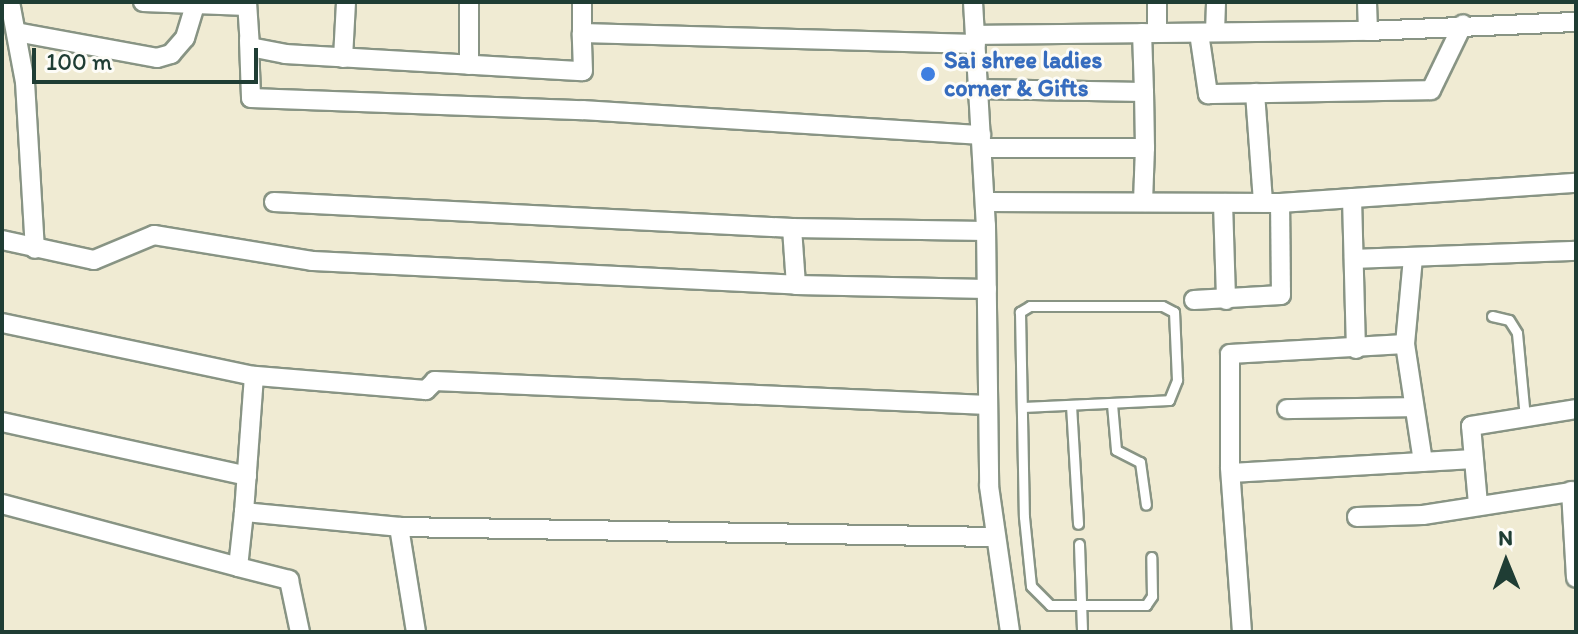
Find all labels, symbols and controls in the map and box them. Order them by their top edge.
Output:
scale bar [36,32,262,82]
place label: Sai shree ladies corner & Gifts [944,46,1103,102]
text: 100 m [46,47,112,76]
marker: Sai shree ladies corner & Gifts [919,65,937,83]
north arrow [1466,522,1546,602]
text: N [1498,524,1513,551]

